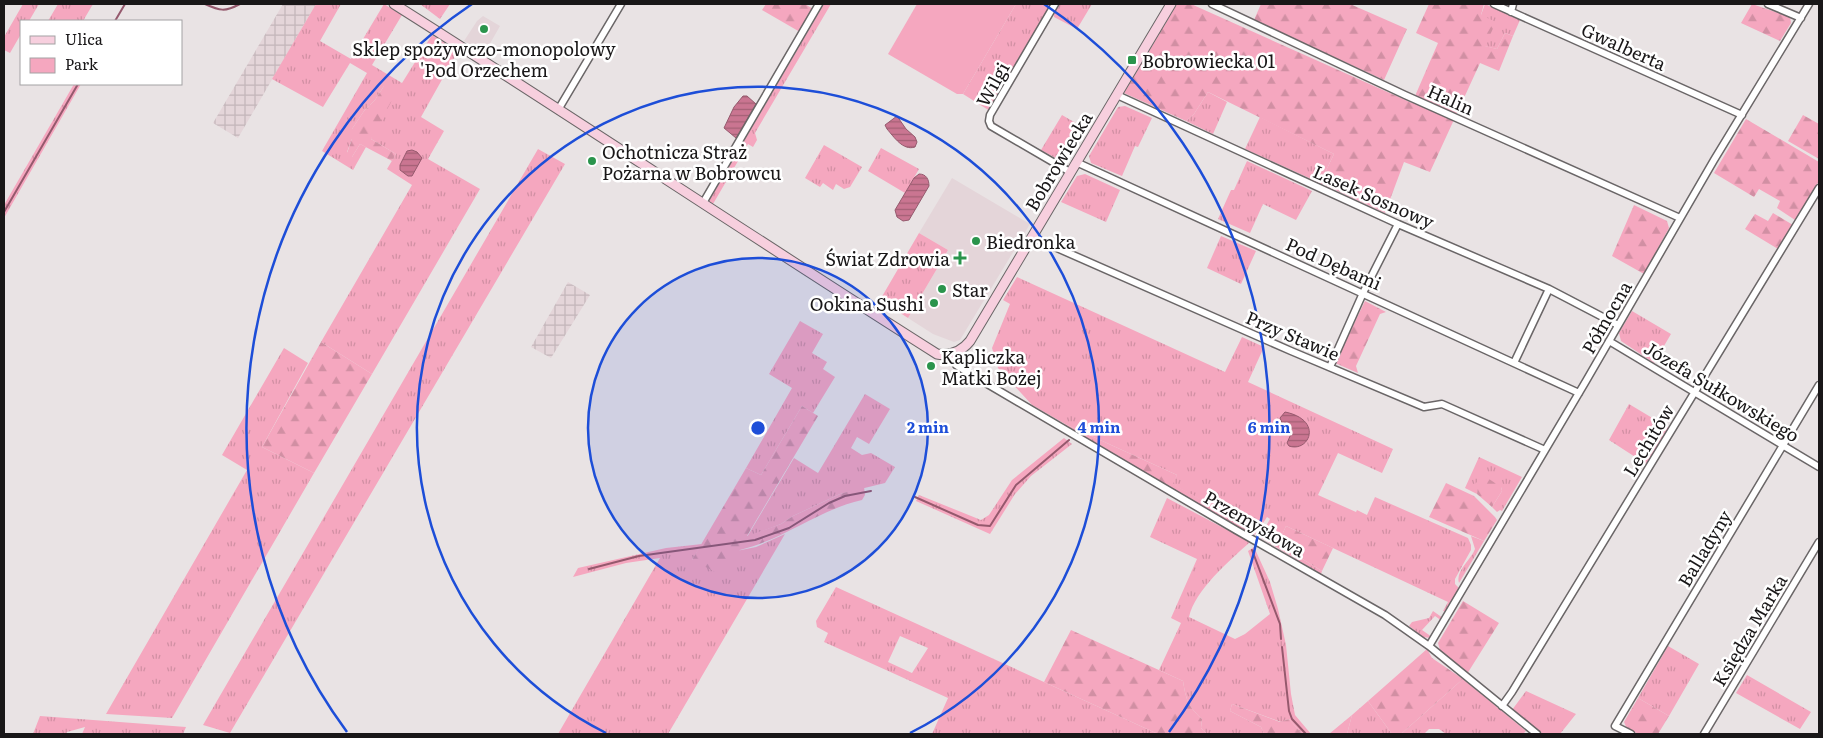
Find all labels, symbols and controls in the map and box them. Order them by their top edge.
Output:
street label: Gwalberta [1577,15,1671,77]
legend [20,20,182,85]
marker: Sklep spożywczo-monopolowy 'Pod Orzechem [478,23,490,35]
text: Ulica [65,27,104,50]
place label: Sklep spożywczo-monopolowy 'Pod Orzechem [352,35,616,83]
place label: Bobrowiecka 01 [1142,47,1275,74]
text: Park [65,52,99,75]
marker: Bobrowiecka 01 [1126,54,1138,66]
street label: Wilgi [969,57,1015,111]
street label: Halin [1423,77,1479,121]
street label: Bobrowiecka [1018,106,1098,216]
place label: Ochotnicza Straż Pożarna w Bobrowcu [602,138,781,186]
marker: Ochotnicza Straż Pożarna w Bobrowcu [586,155,598,167]
street label: Lasek Sosnowy [1309,157,1439,235]
place label: Biedronka [986,228,1076,255]
street label: Pod Dębami [1282,230,1386,296]
marker: Biedronka [970,235,982,247]
place label: Świat Zdrowia [825,245,950,272]
marker: Świat Zdrowia [954,252,966,264]
street label: Północna [1574,275,1638,358]
place label: Star [952,276,988,303]
marker: Star [936,283,948,295]
place label: Ookina Sushi [810,290,924,317]
marker: Ookina Sushi [928,297,940,309]
street label: Przy Stawie [1242,303,1344,367]
street label: Józefa Sułkowskiego [1639,334,1805,448]
place label: Kapliczka Matki Bożej [941,343,1042,391]
marker: Kapliczka Matki Bożej [925,360,937,372]
street label: Lechitów [1616,398,1680,481]
text: 2 min [907,415,950,438]
text: 4 min [1078,415,1121,438]
text: 6 min [1248,415,1291,438]
centre of rings [749,419,767,437]
street label: Przemysłowa [1199,483,1311,563]
street label: Balladyny [1670,504,1738,592]
street label: Księdza Marka [1705,569,1793,691]

